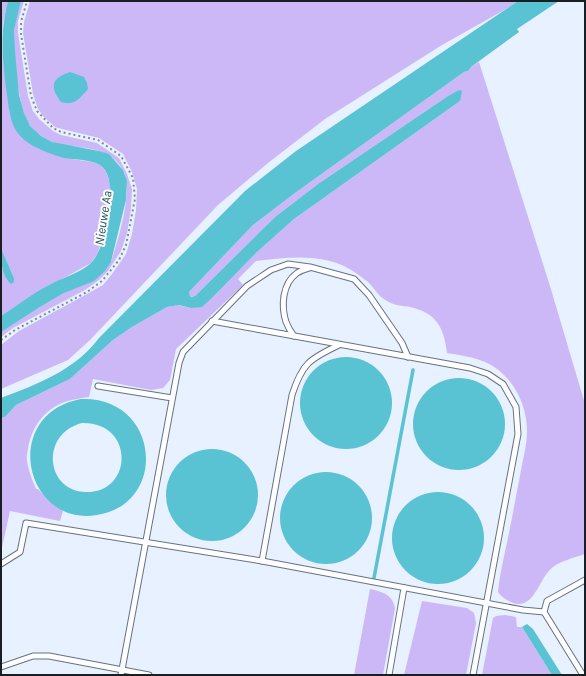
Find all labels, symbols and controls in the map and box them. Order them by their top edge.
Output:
water label: Nieuwe Aa [91,189,115,246]

